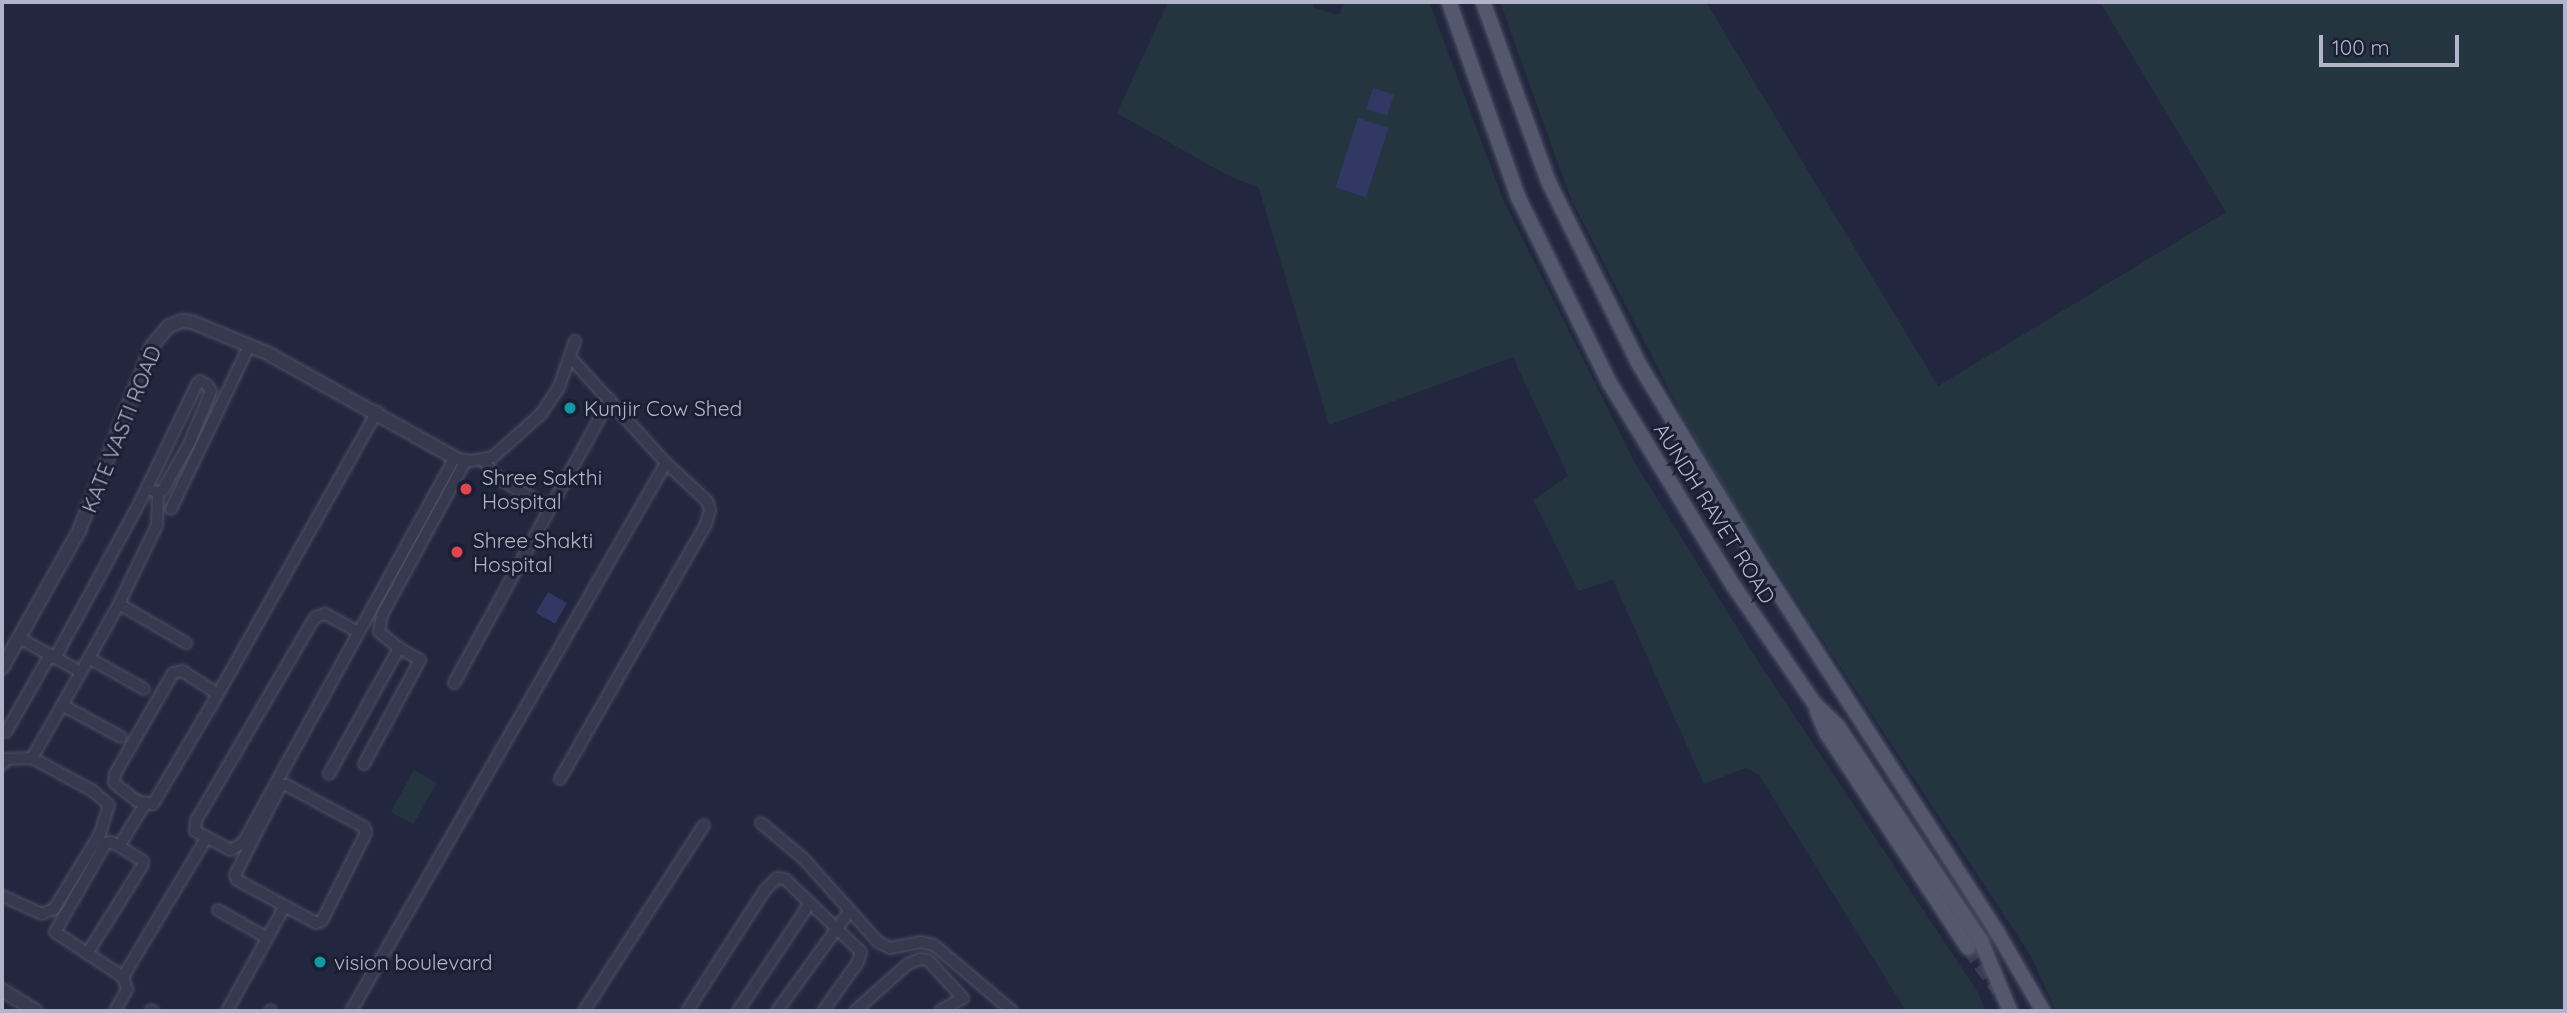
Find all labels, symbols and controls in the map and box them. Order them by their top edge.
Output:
scale bar [2322,21,2462,65]
text: 100 m [2332,34,2390,60]
street label: KATE VASTI ROAD [76,342,166,516]
place label: Kunjir Cow Shed [584,395,742,421]
marker: Kunjir Cow Shed [562,400,578,416]
street label: AUNDH RAVET ROAD [1649,418,1781,608]
place label: Shree Sakthi Hospital [482,464,602,514]
marker: Shree Sakthi Hospital [456,479,476,499]
place label: Shree Shakti Hospital [473,527,593,577]
marker: Shree Shakti Hospital [447,542,467,562]
place label: vision boulevard [334,949,492,975]
marker: vision boulevard [312,954,328,970]

